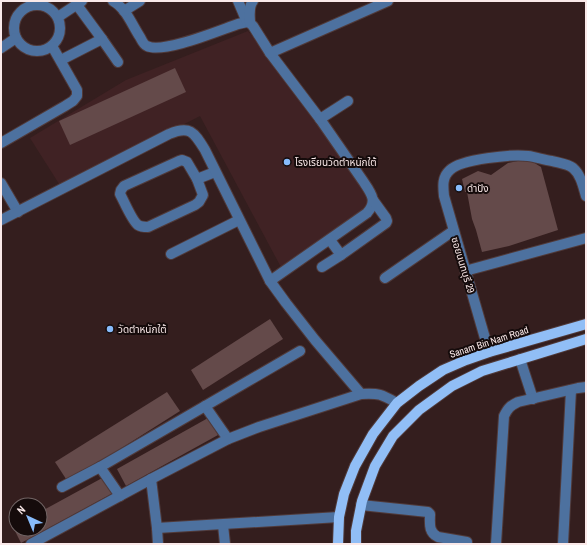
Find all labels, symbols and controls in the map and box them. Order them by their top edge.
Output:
place label: โรงเรียนวัดตำหนักใต้ [295,156,377,169]
marker: โรงเรียนวัดตำหนักใต้ [282,157,292,167]
place label: ดำปัง [467,182,489,195]
marker: ดำปัง [454,183,464,193]
street label: ซอยนนทบุรี 29 [448,235,478,295]
place label: วัดตำหนักใต้ [118,323,167,336]
street label: Sanam Bin Nam Road [448,323,530,361]
marker: วัดตำหนักใต้ [105,324,115,334]
north arrow [8,497,48,537]
text: N [14,503,28,517]

